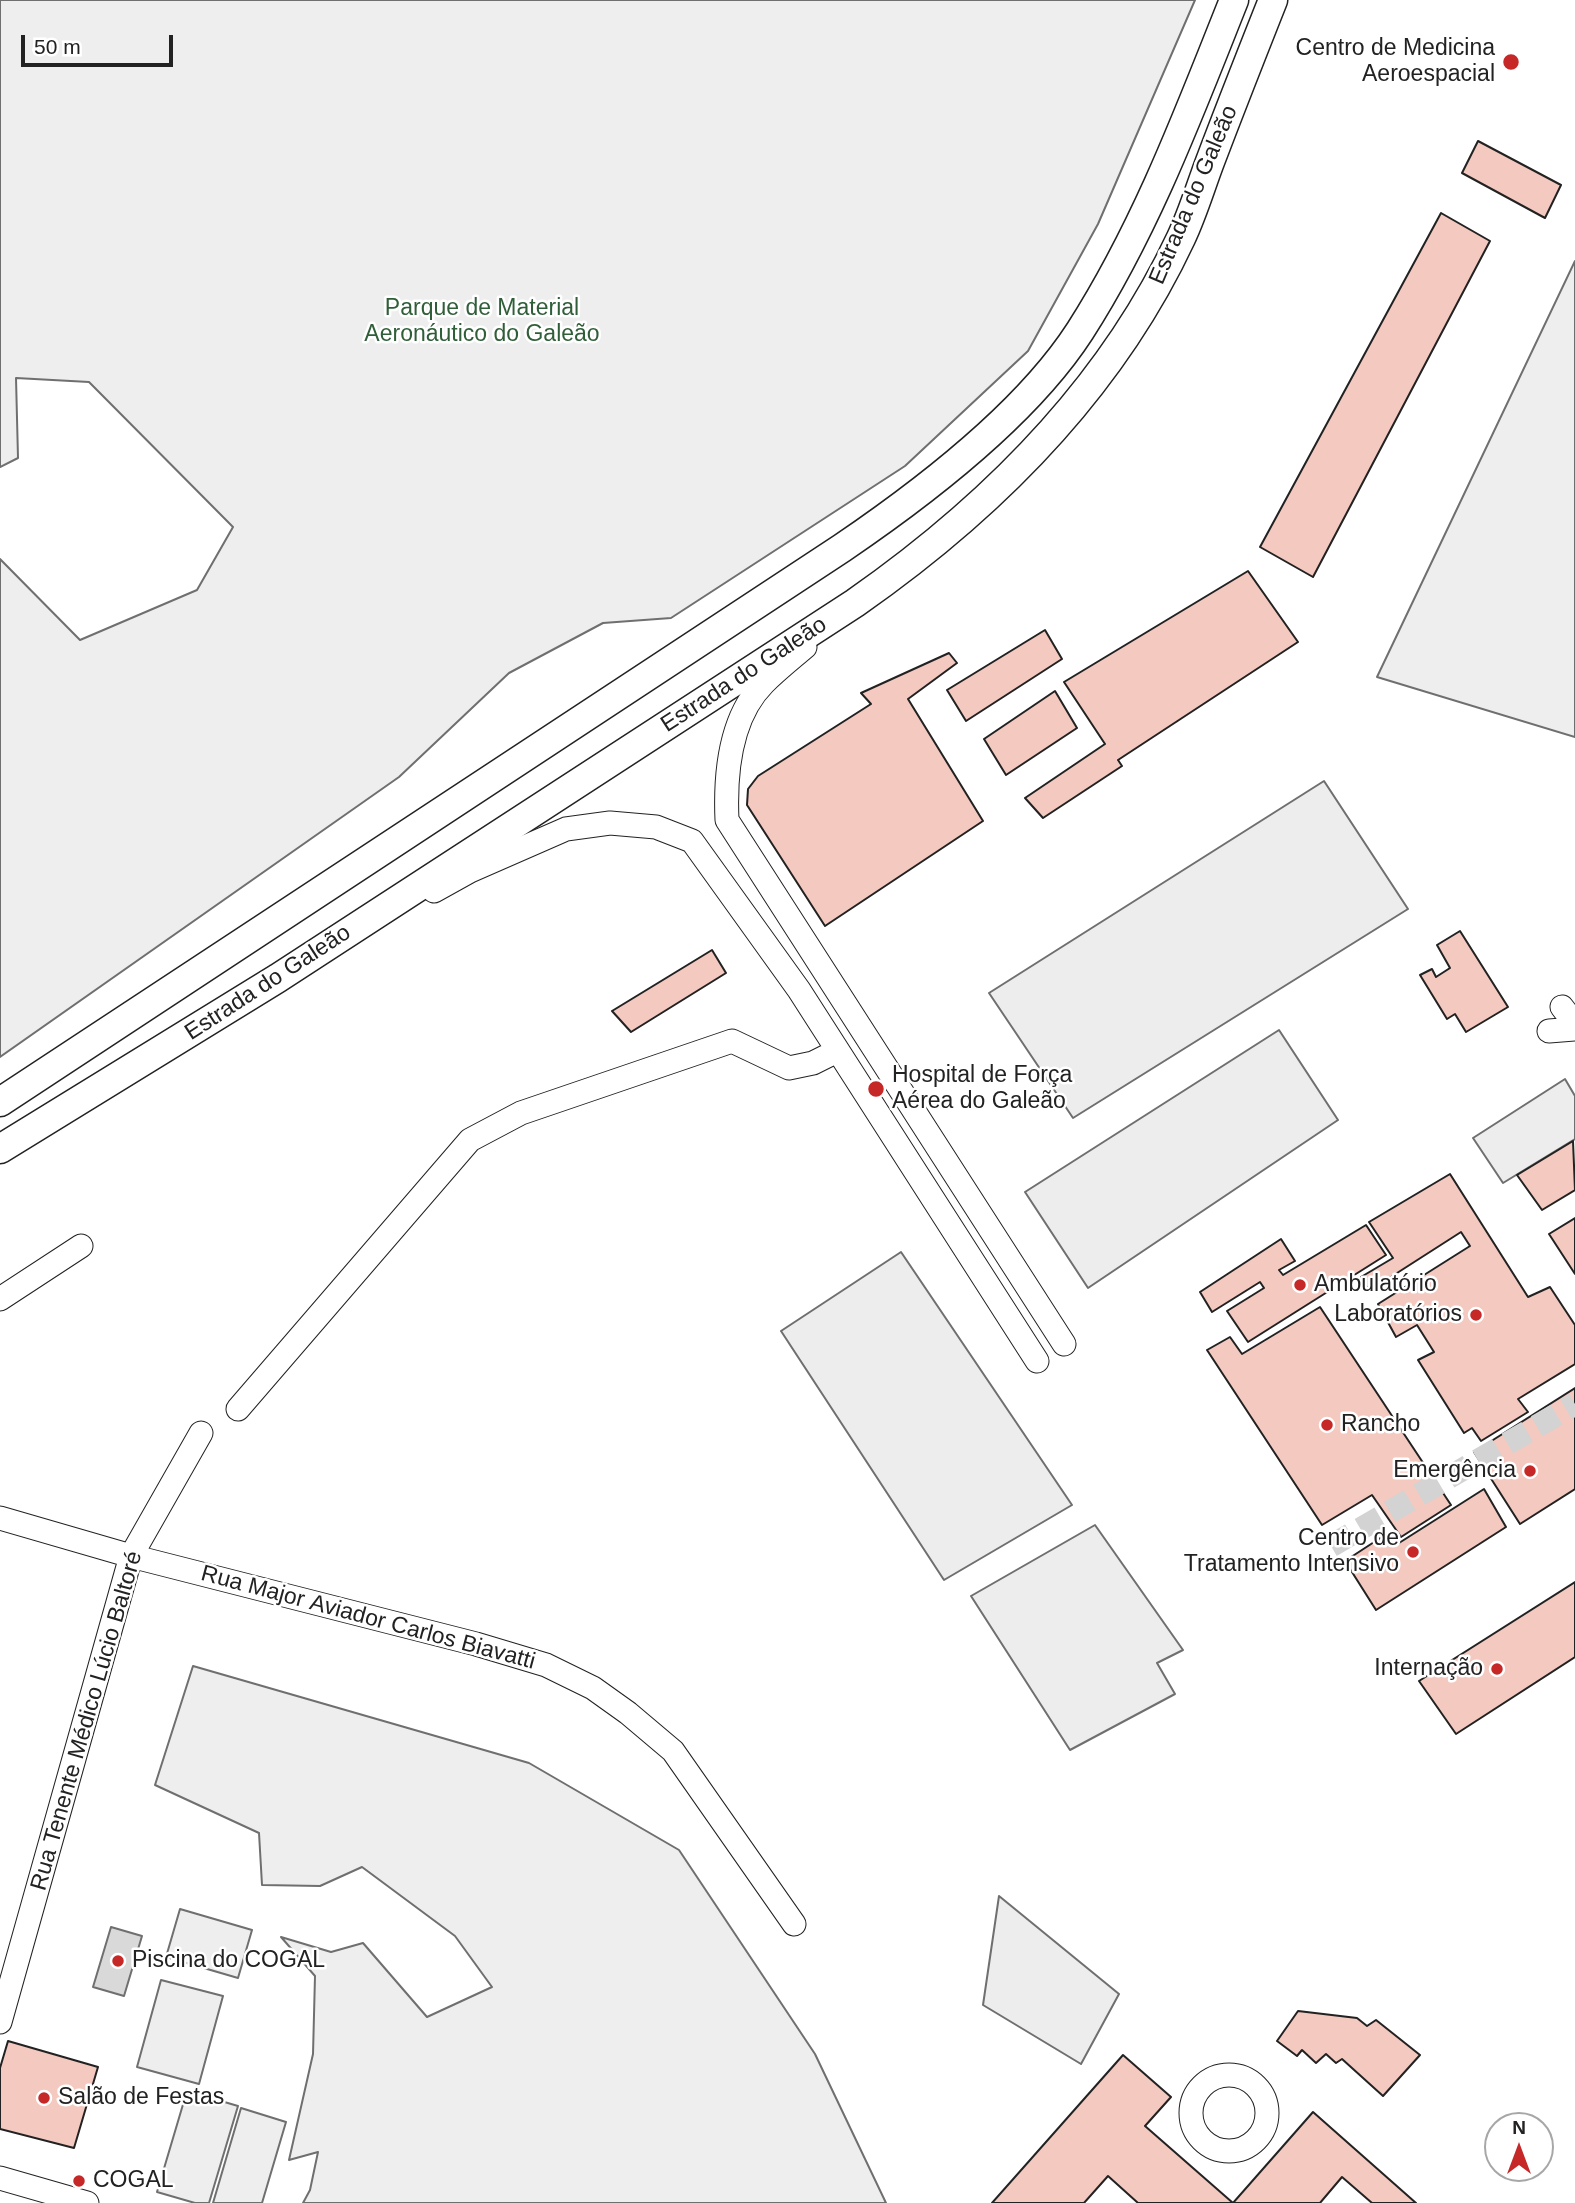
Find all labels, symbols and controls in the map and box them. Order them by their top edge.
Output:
scale bar [24,21,177,65]
text: 50 m [34,35,81,58]
place label: Centro de Medicina Aeroespacial [1296,35,1495,89]
marker: Centro de Medicina Aeroespacial [1501,52,1521,72]
street label: Estrada do Galeão [1144,101,1244,289]
park label: Parque de Material Aeronáutico do Galeão [364,295,600,349]
street label: Estrada do Galeão [656,611,832,739]
street label: Estrada do Galeão [180,919,356,1047]
place label: Hospital de Força Aérea do Galeão [892,1062,1072,1116]
marker: Hospital de Força Aérea do Galeão [866,1079,886,1099]
place label: Ambulatório [1314,1271,1437,1299]
marker: Ambulatório [1292,1277,1308,1293]
place label: Laboratórios [1334,1301,1462,1329]
marker: Laboratórios [1468,1307,1484,1323]
place label: Rancho [1341,1411,1420,1439]
marker: Rancho [1319,1417,1335,1433]
place label: Emergência [1393,1457,1516,1485]
marker: Emergência [1522,1463,1538,1479]
place label: Centro de Tratamento Intensivo [1184,1525,1399,1579]
marker: Centro de Tratamento Intensivo [1405,1544,1421,1560]
street label: Rua Tenente Médico Lúcio Baltoré [25,1548,149,1894]
street label: Rua Major Aviador Carlos Biavatti [198,1560,538,1676]
place label: Internação [1374,1655,1483,1683]
marker: Internação [1489,1661,1505,1677]
place label: Piscina do COGAL [132,1947,325,1975]
marker: Piscina do COGAL [110,1953,126,1969]
place label: Salão de Festas [58,2084,224,2112]
marker: Salão de Festas [36,2090,52,2106]
north arrow [1484,2112,1554,2182]
text: N [1512,2117,1526,2138]
place label: COGAL [93,2167,174,2195]
marker: COGAL [71,2173,87,2189]

